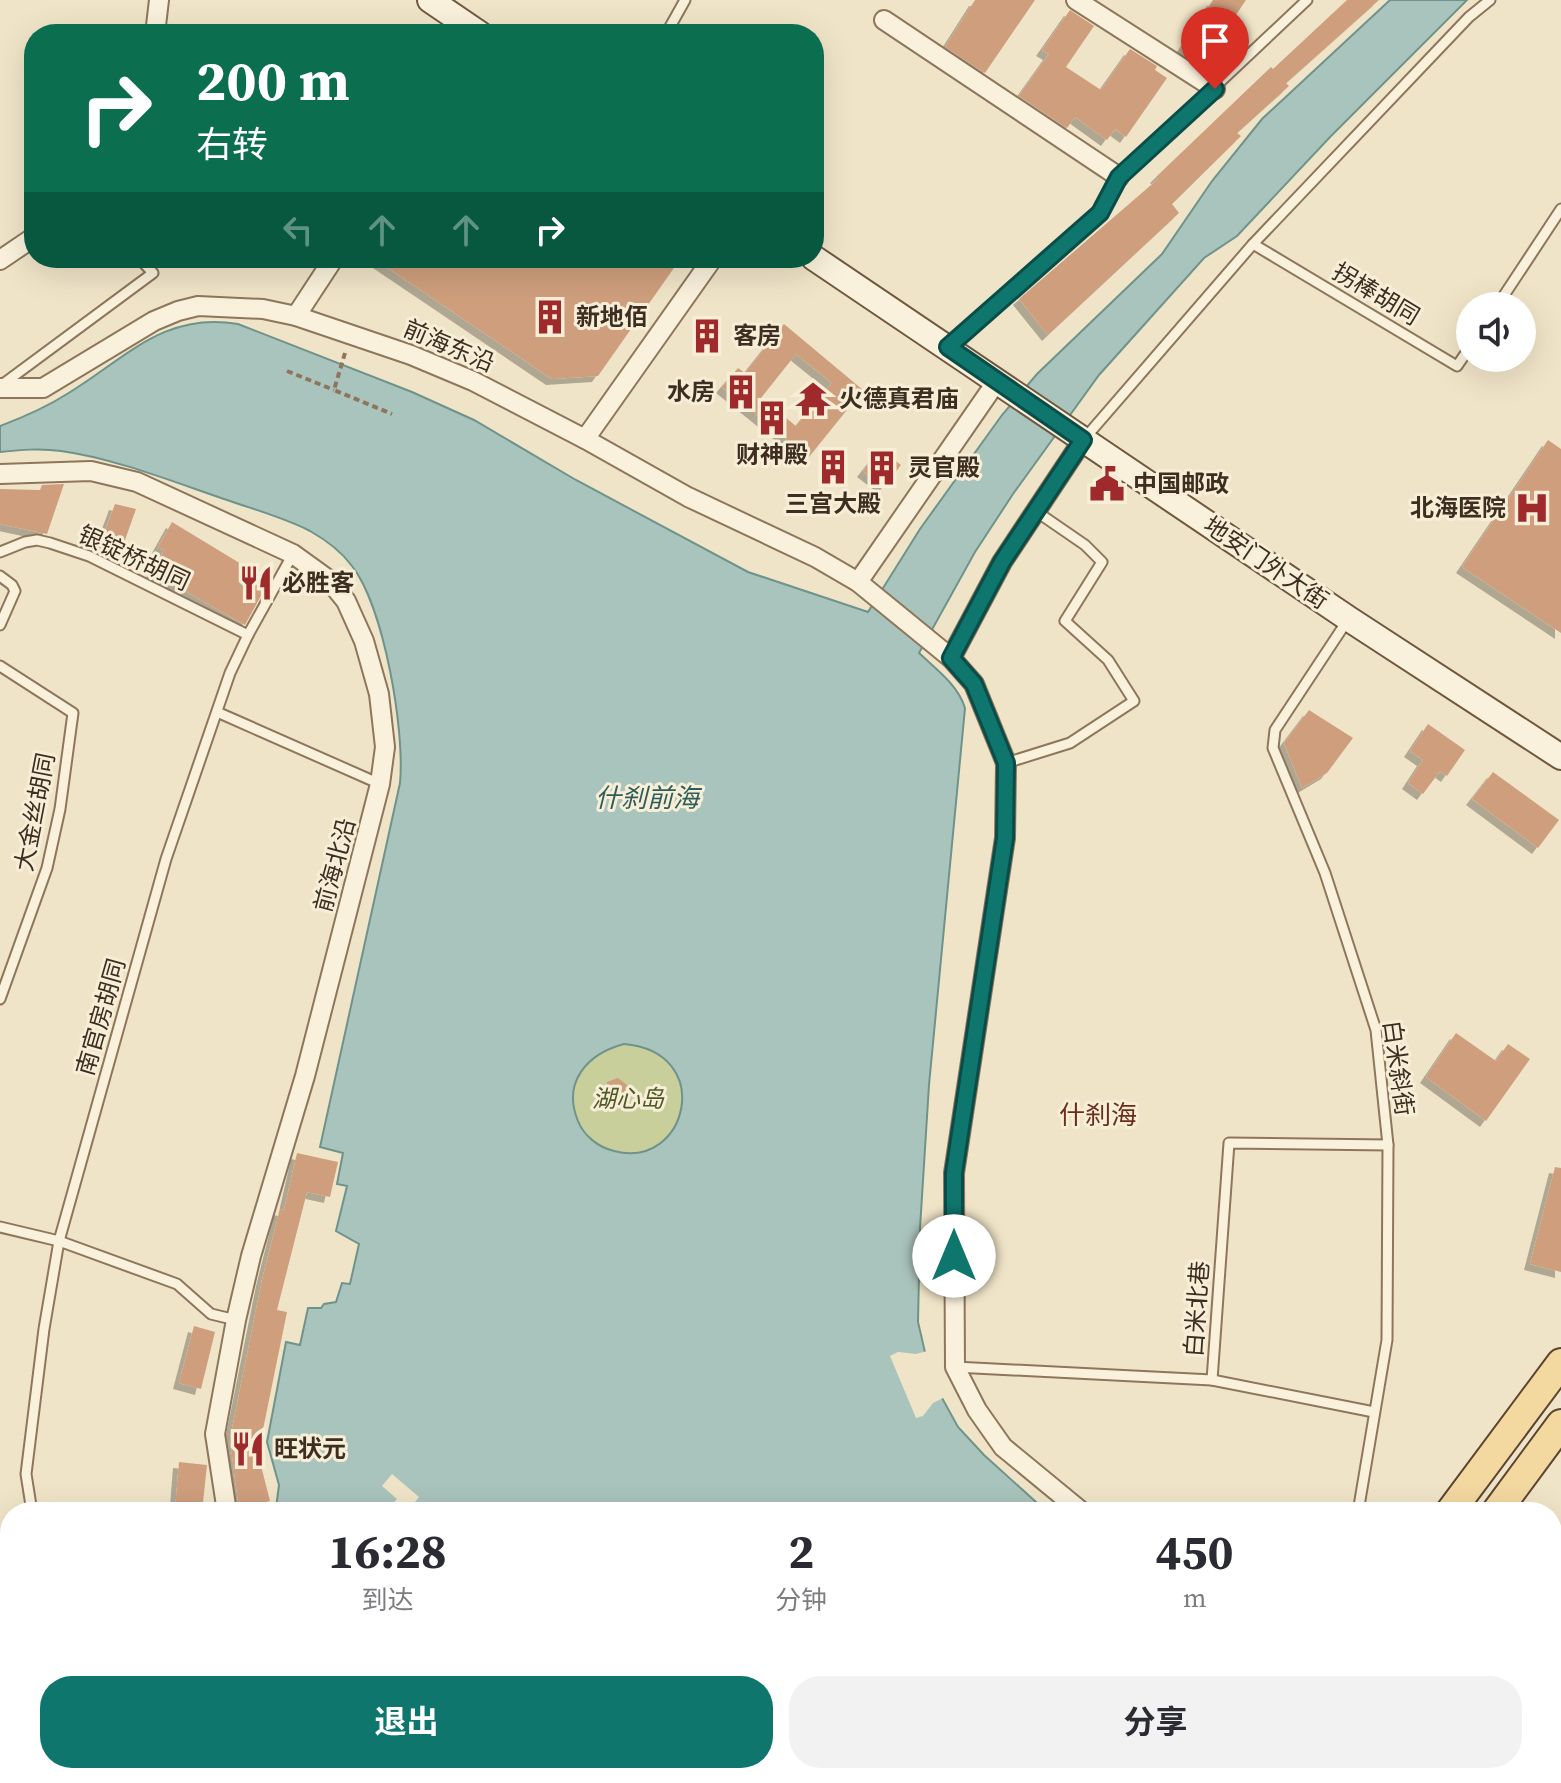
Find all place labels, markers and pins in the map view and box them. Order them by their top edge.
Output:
pin [1181,7,1249,89]
building icon: 新地佰 [531,298,569,336]
place label: 新地佰 [576,300,648,333]
building icon: 客房 [688,317,726,355]
place label: 客房 [733,319,781,352]
building icon: 水房 [722,373,760,411]
place label: 水房 [667,375,715,408]
temple icon: 火德真君庙 [794,380,832,418]
place label: 火德真君庙 [839,382,959,415]
building icon: 财神殿 [753,399,791,437]
place label: 财神殿 [736,438,808,471]
building icon: 三宫大殿 [814,448,852,486]
building icon: 灵官殿 [863,449,901,487]
place label: 灵官殿 [908,451,980,484]
public building icon: 中国邮政 [1088,465,1126,503]
place label: 中国邮政 [1133,467,1229,500]
place label: 三宫大殿 [785,487,881,520]
hospital icon: 北海医院 [1513,489,1551,527]
place label: 北海医院 [1410,491,1506,524]
restaurant icon: 必胜客 [237,564,275,602]
place label: 必胜客 [282,566,354,599]
restaurant icon: 旺状元 [229,1430,267,1468]
place label: 旺状元 [274,1432,346,1465]

